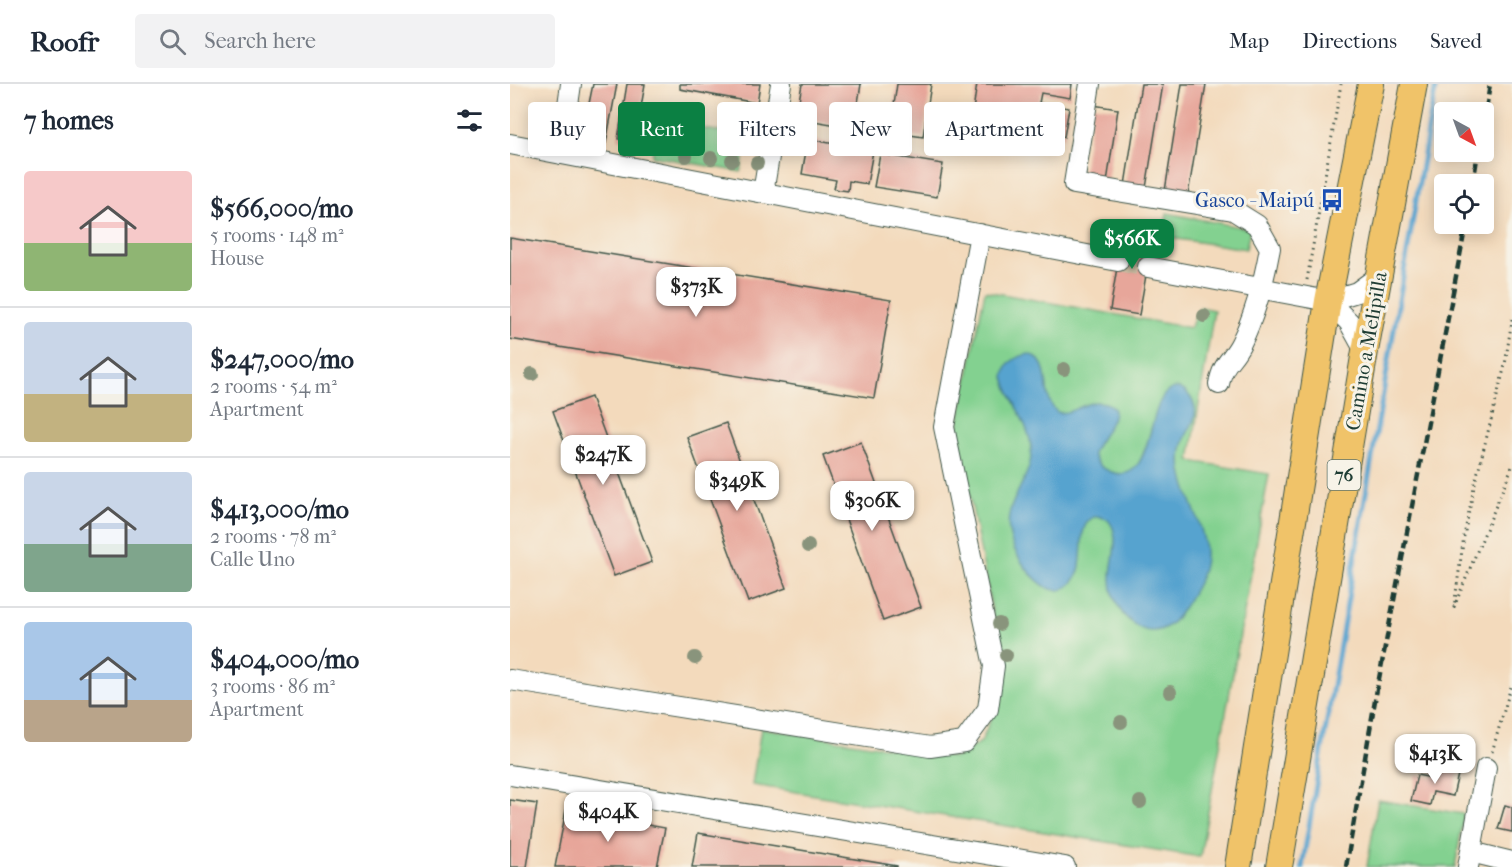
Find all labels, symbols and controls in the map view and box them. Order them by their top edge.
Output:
search box [135,14,555,68]
text: Roofr [30,25,99,58]
icon: search [156,25,189,58]
text: Search here [204,28,316,54]
text: Map [1229,29,1269,53]
text: Directions [1302,29,1397,53]
text: Saved [1430,29,1482,53]
chip: Buy [528,102,606,156]
chip: Rent [618,102,705,156]
chip: Filters [717,102,817,156]
chip: New [829,102,912,156]
chip: Apartment [924,102,1065,156]
north arrow [1434,102,1494,162]
map controls [1434,102,1494,234]
icon: filters [453,104,486,137]
text: 7 homes [24,105,114,136]
button: locate [1434,174,1494,234]
bus stop icon: Gasco - Maipú [1319,187,1345,213]
place label: Gasco - Maipú [1195,189,1315,212]
text: $566,000/mo [210,193,353,224]
icon: home [72,195,144,267]
pin: $566K [1090,219,1174,270]
text: 5 rooms · 148 m² [210,224,344,247]
text: $566K [1104,227,1160,250]
text: House [210,247,264,270]
pin: $373K [654,267,738,318]
street label: Camino a Melipilla [1341,269,1392,432]
text: $373K [670,275,722,298]
text: $247,000/mo [210,344,354,375]
icon: home [72,346,144,418]
text: 2 rooms · 54 m² [210,375,337,398]
text: Apartment [210,398,304,421]
pin: $247K [561,435,645,486]
text: $247K [575,443,631,466]
road number: 76 [1328,460,1360,490]
pin: $349K [695,461,779,512]
text: $349K [709,469,765,492]
pin: $306K [830,481,914,532]
text: $306K [844,489,900,512]
text: $413,000/mo [210,494,349,525]
icon: home [72,496,144,568]
text: 2 rooms · 78 m² [210,525,336,548]
text: Calle Uno [210,548,295,571]
text: $404,000/mo [210,644,359,675]
icon: home [72,646,144,718]
text: 3 rooms · 86 m² [210,675,335,698]
text: Apartment [210,698,304,721]
pin: $413K [1393,734,1477,785]
text: $413K [1409,742,1461,765]
pin: $404K [566,792,650,843]
text: $404K [578,800,638,823]

